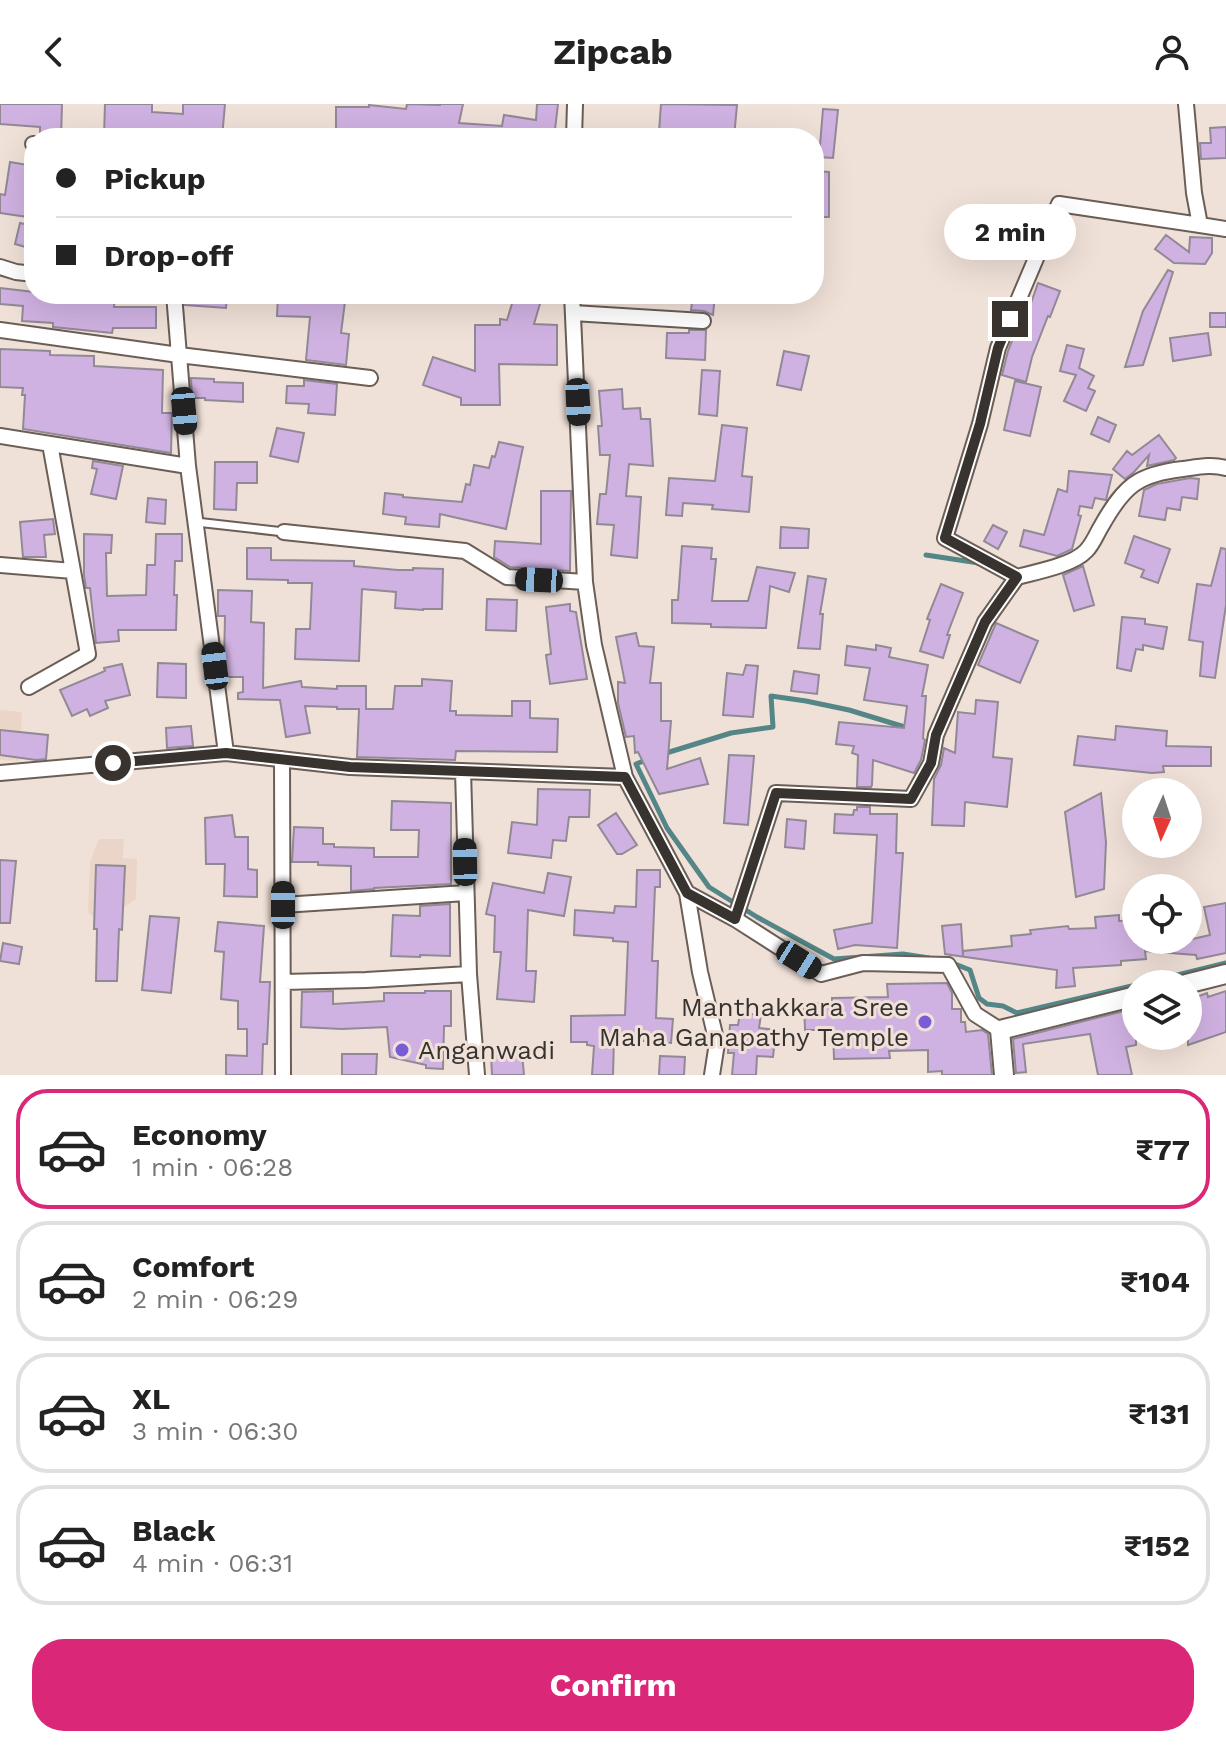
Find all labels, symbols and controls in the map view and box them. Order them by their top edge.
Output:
icon: back [32,30,76,74]
icon: person [1150,30,1194,74]
text: Zipcab [553,31,673,73]
text: Pickup [104,161,206,196]
callout: 2 min [944,203,1076,259]
text: 2 min [974,217,1046,247]
text: Drop-off [104,238,233,273]
route end [992,301,1028,337]
car [565,377,591,427]
car [170,386,198,436]
car [514,567,564,593]
car [200,641,230,691]
route start [95,745,131,781]
north arrow [1122,778,1202,858]
map controls [1122,778,1202,1050]
car [453,838,477,886]
button: locate [1122,874,1202,954]
car [271,881,295,929]
car [772,937,826,983]
button: layers [1122,970,1202,1050]
place label: Manthakkara Sree Maha Ganapathy Temple [599,992,909,1052]
marker: Manthakkara Sree Maha Ganapathy Temple [916,1013,934,1031]
place label: Anganwadi [418,1035,555,1065]
marker: Anganwadi [393,1041,411,1059]
icon: car [36,1113,108,1185]
text: Economy [132,1117,267,1152]
text: ₹77 [1135,1132,1190,1167]
text: 1 min · 06:28 [132,1152,293,1182]
icon: car [36,1245,108,1317]
text: Comfort [132,1249,254,1284]
text: ₹104 [1120,1264,1190,1299]
text: 2 min · 06:29 [132,1284,298,1314]
icon: car [36,1377,108,1449]
text: XL [132,1381,170,1416]
text: ₹131 [1128,1396,1190,1431]
text: 3 min · 06:30 [132,1416,298,1446]
icon: car [36,1509,108,1581]
text: Black [132,1513,216,1548]
text: ₹152 [1124,1528,1190,1563]
text: 4 min · 06:31 [132,1548,293,1578]
button: Confirm [32,1639,1194,1731]

